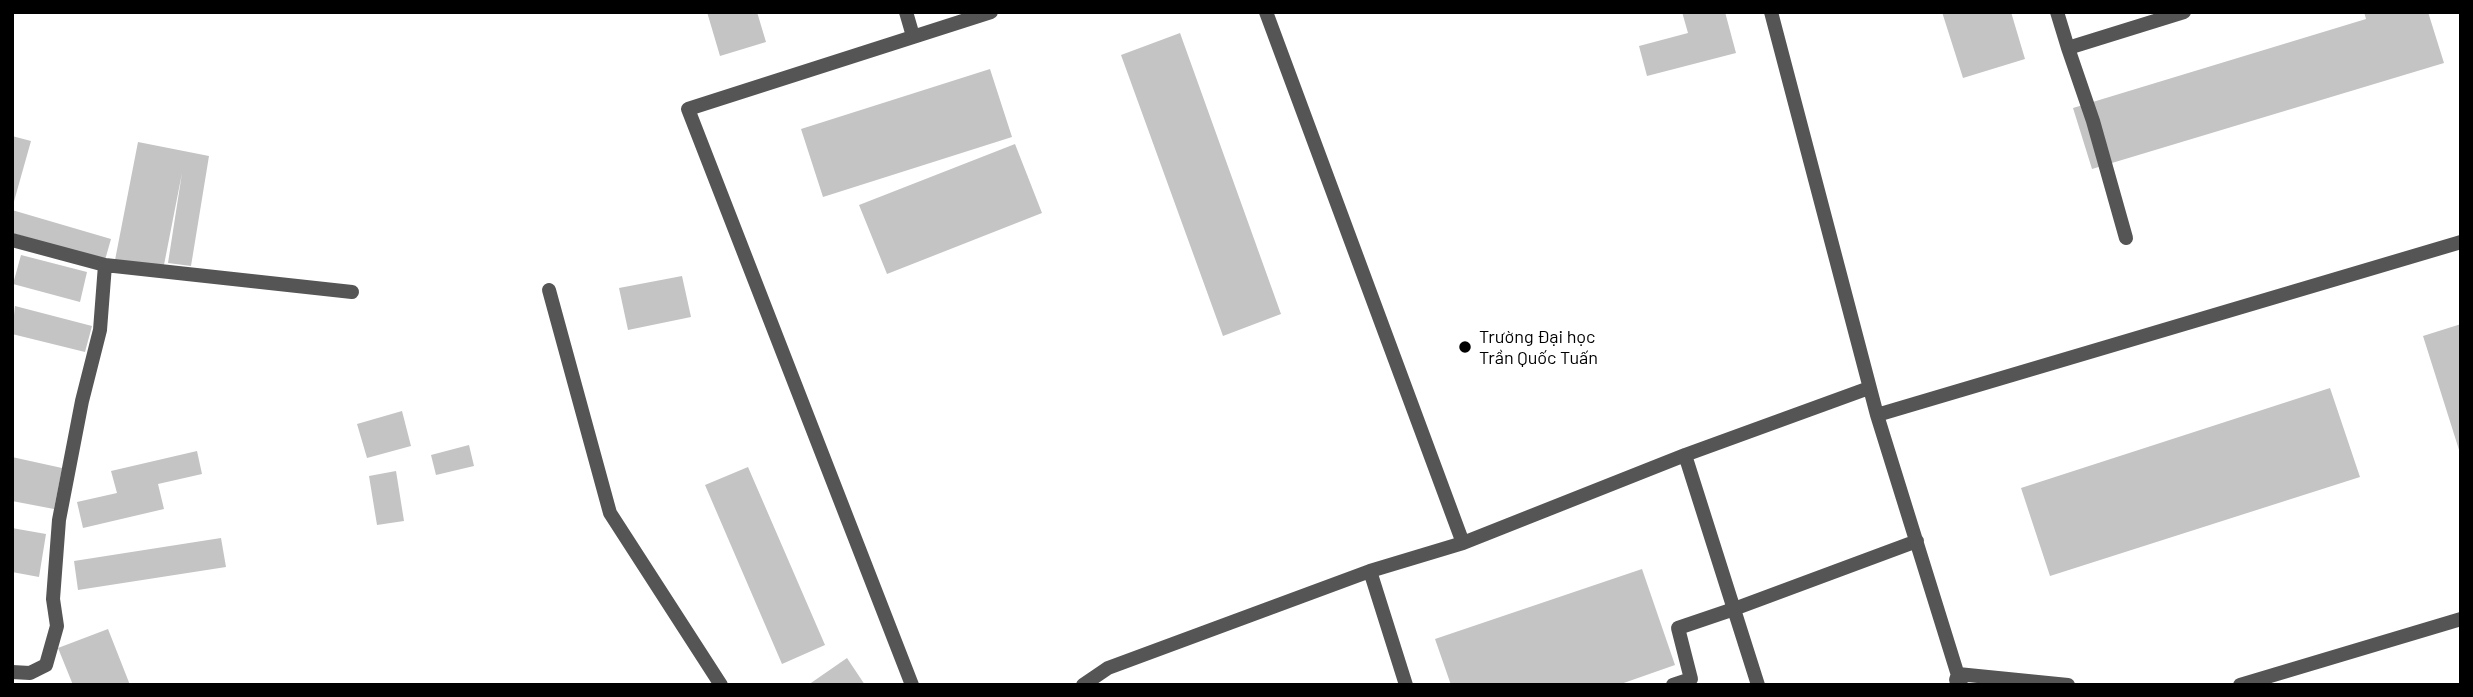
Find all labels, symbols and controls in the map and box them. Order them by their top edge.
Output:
place label: Trường Đại học Trần Quốc Tuấn [1479,326,1598,368]
marker: Trường Đại học Trần Quốc Tuấn [1457,339,1473,355]

